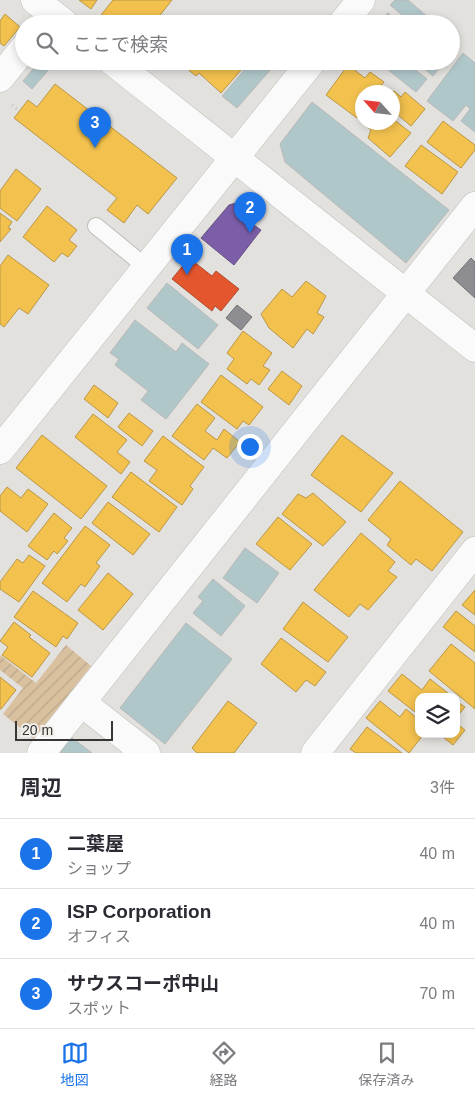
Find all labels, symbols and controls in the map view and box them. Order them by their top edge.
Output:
search box [15,15,460,70]
icon: search [33,29,61,57]
text: ここで検索 [73,34,168,55]
north arrow [355,85,400,130]
pin: 3 [79,107,111,148]
pin: 2 [234,192,266,233]
pin: 1 [171,234,203,275]
your location [237,434,263,460]
map controls [415,693,460,738]
button: layers [415,693,460,738]
scale bar [15,718,112,741]
text: 20 m [22,722,53,738]
text: 周辺 [20,776,62,799]
text: 3件 [430,779,455,796]
text: 二葉屋 [67,833,124,854]
text: 1 [32,845,40,862]
text: 40 m [419,845,455,862]
text: ショップ [67,860,131,877]
text: ISP Corporation [67,901,211,922]
text: 2 [32,915,40,932]
text: 40 m [419,915,455,932]
text: オフィス [67,928,131,945]
text: サウスコーポ中山 [67,973,219,994]
text: 3 [32,985,40,1002]
text: 70 m [419,985,455,1002]
text: スポット [67,1000,131,1017]
tab: 地図 [61,1039,89,1089]
tab: 経路 [210,1039,238,1089]
tab: 保存済み [359,1039,415,1089]

